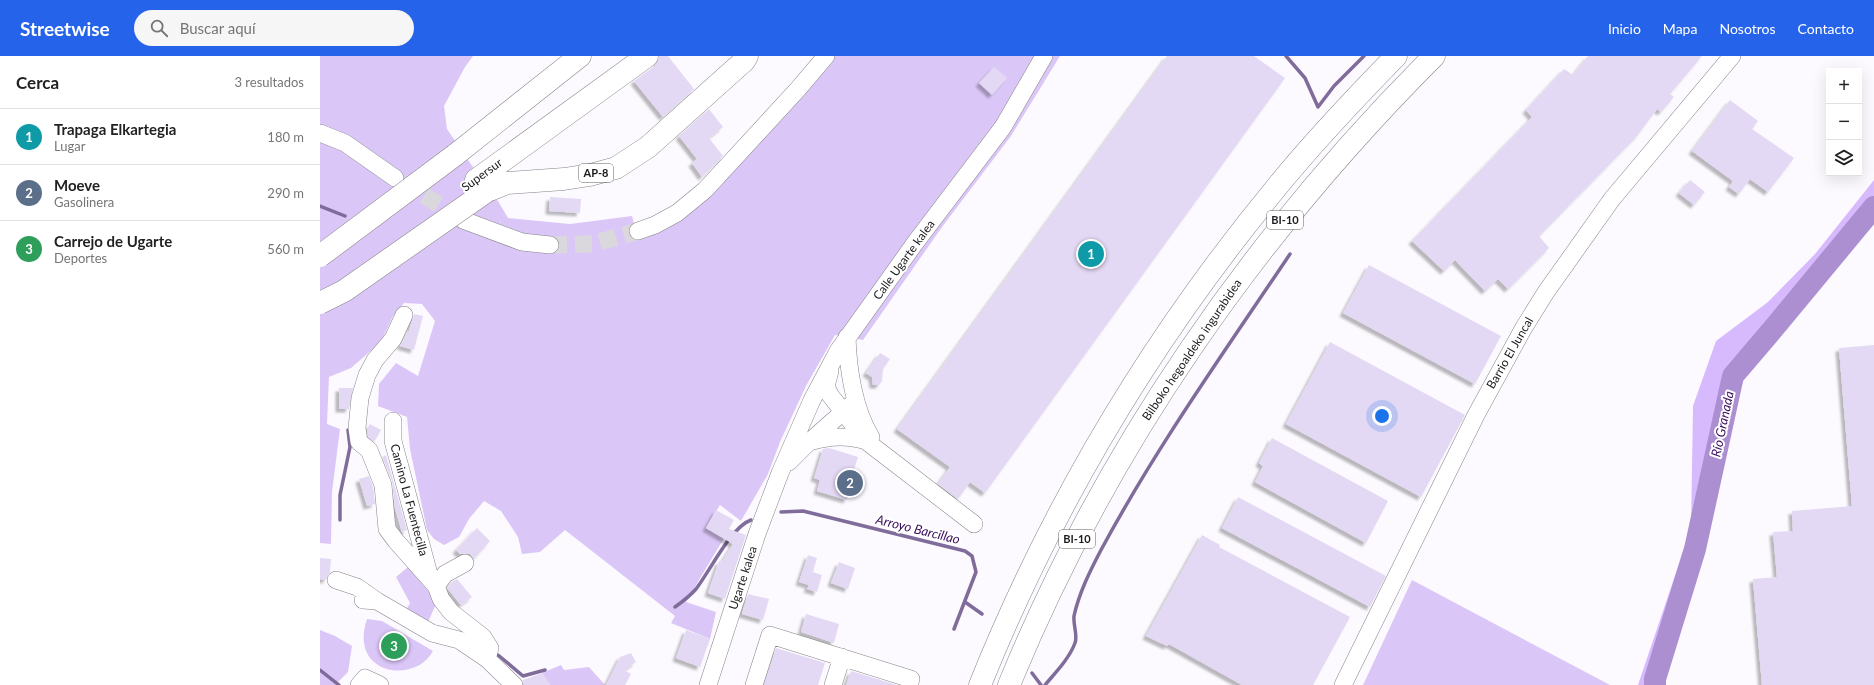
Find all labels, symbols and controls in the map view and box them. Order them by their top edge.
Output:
search box [134,10,414,46]
text: Streetwise [20,17,110,40]
icon: search [148,17,170,39]
text: Buscar aquí [180,19,256,37]
text: Inicio [1608,20,1641,37]
text: Mapa [1663,20,1697,37]
text: Nosotros [1719,20,1776,37]
text: Contacto [1798,20,1854,37]
map controls [1826,68,1862,176]
button: + [1826,68,1862,104]
text: Cerca [16,72,59,93]
text: 3 resultados [234,74,304,90]
button: − [1826,104,1862,140]
text: Trapaga Elkartegia [54,120,176,138]
text: 1 [25,129,33,145]
text: 180 m [267,129,304,145]
text: Lugar [54,138,86,154]
button: layers [1826,140,1862,176]
street label: Supersur [458,154,506,194]
road number: AP-8 [579,164,613,182]
text: Moeve [54,176,100,194]
text: 2 [25,185,33,201]
text: 290 m [267,185,304,201]
text: Gasolinera [54,194,114,210]
road number: BI-10 [1267,211,1303,229]
street label: Calle Ugarte kalea [870,217,938,303]
text: Carrejo de Ugarte [54,232,172,250]
pin: 1 [1078,239,1104,269]
text: 3 [25,241,33,257]
text: 560 m [267,241,304,257]
text: Deportes [54,250,107,266]
street label: Bilboko hegoaldeko ingurabidea [1139,276,1245,423]
street label: Barrio El Juncal [1483,314,1536,391]
water label: Río Granada [1707,389,1737,458]
your location [1372,406,1392,426]
street label: Camino La Fuentecilla [387,442,432,558]
pin: 2 [837,468,863,498]
water label: Arroyo Barcillao [873,511,962,547]
road number: BI-10 [1059,530,1095,548]
street label: Ugarte kalea [725,544,760,612]
pin: 3 [381,631,407,661]

